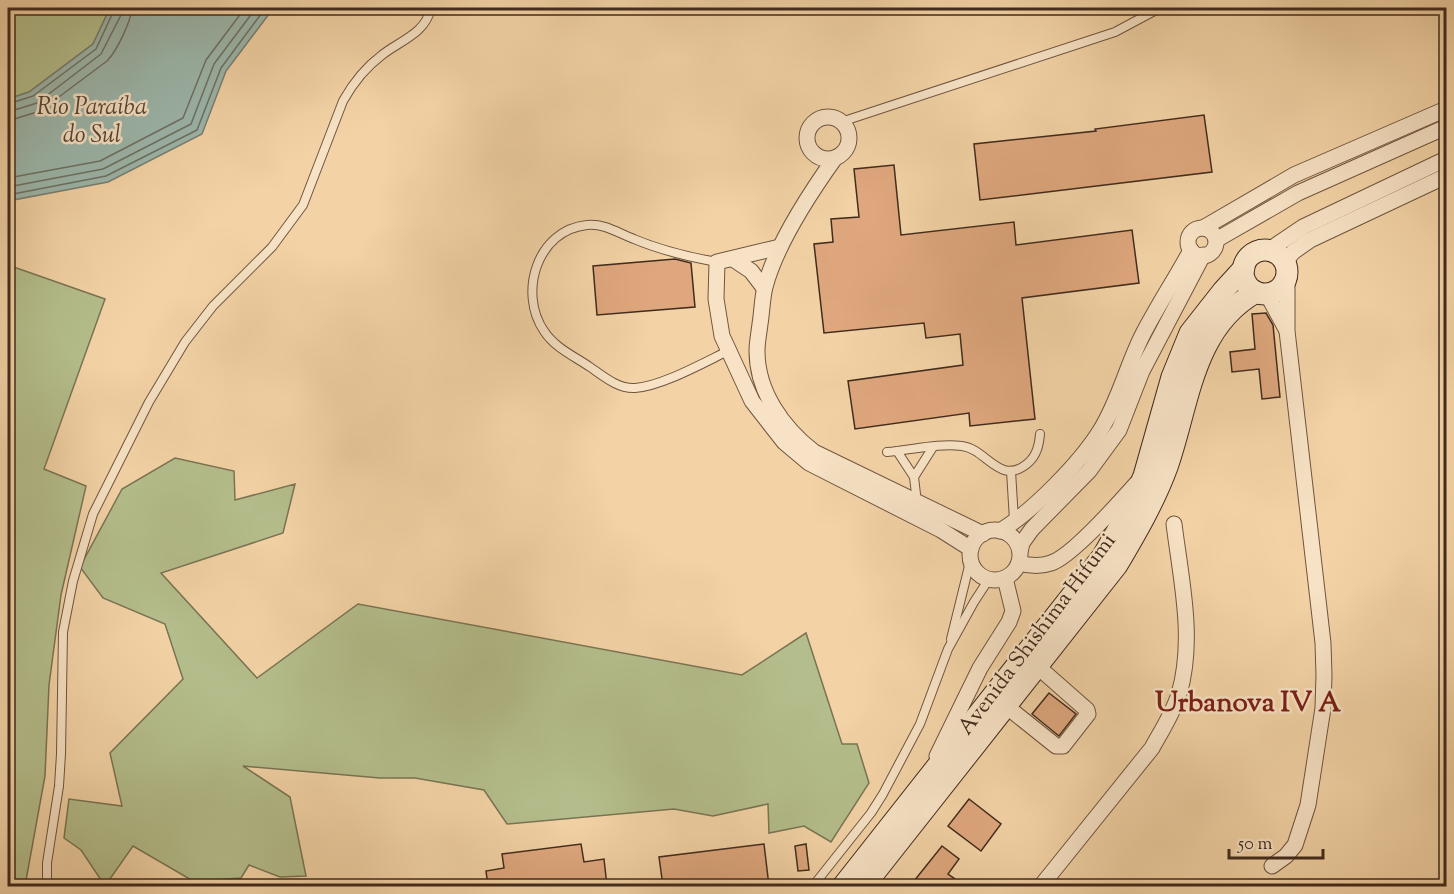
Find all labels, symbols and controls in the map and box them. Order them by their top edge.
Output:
water label: Rio Paraíba do Sul [37,91,147,153]
street label: Avenida Shishima Hifumi [951,527,1125,743]
district label: Urbanova IV A [1155,684,1341,724]
scale bar [1229,822,1324,860]
text: 50 m [1237,832,1273,858]

